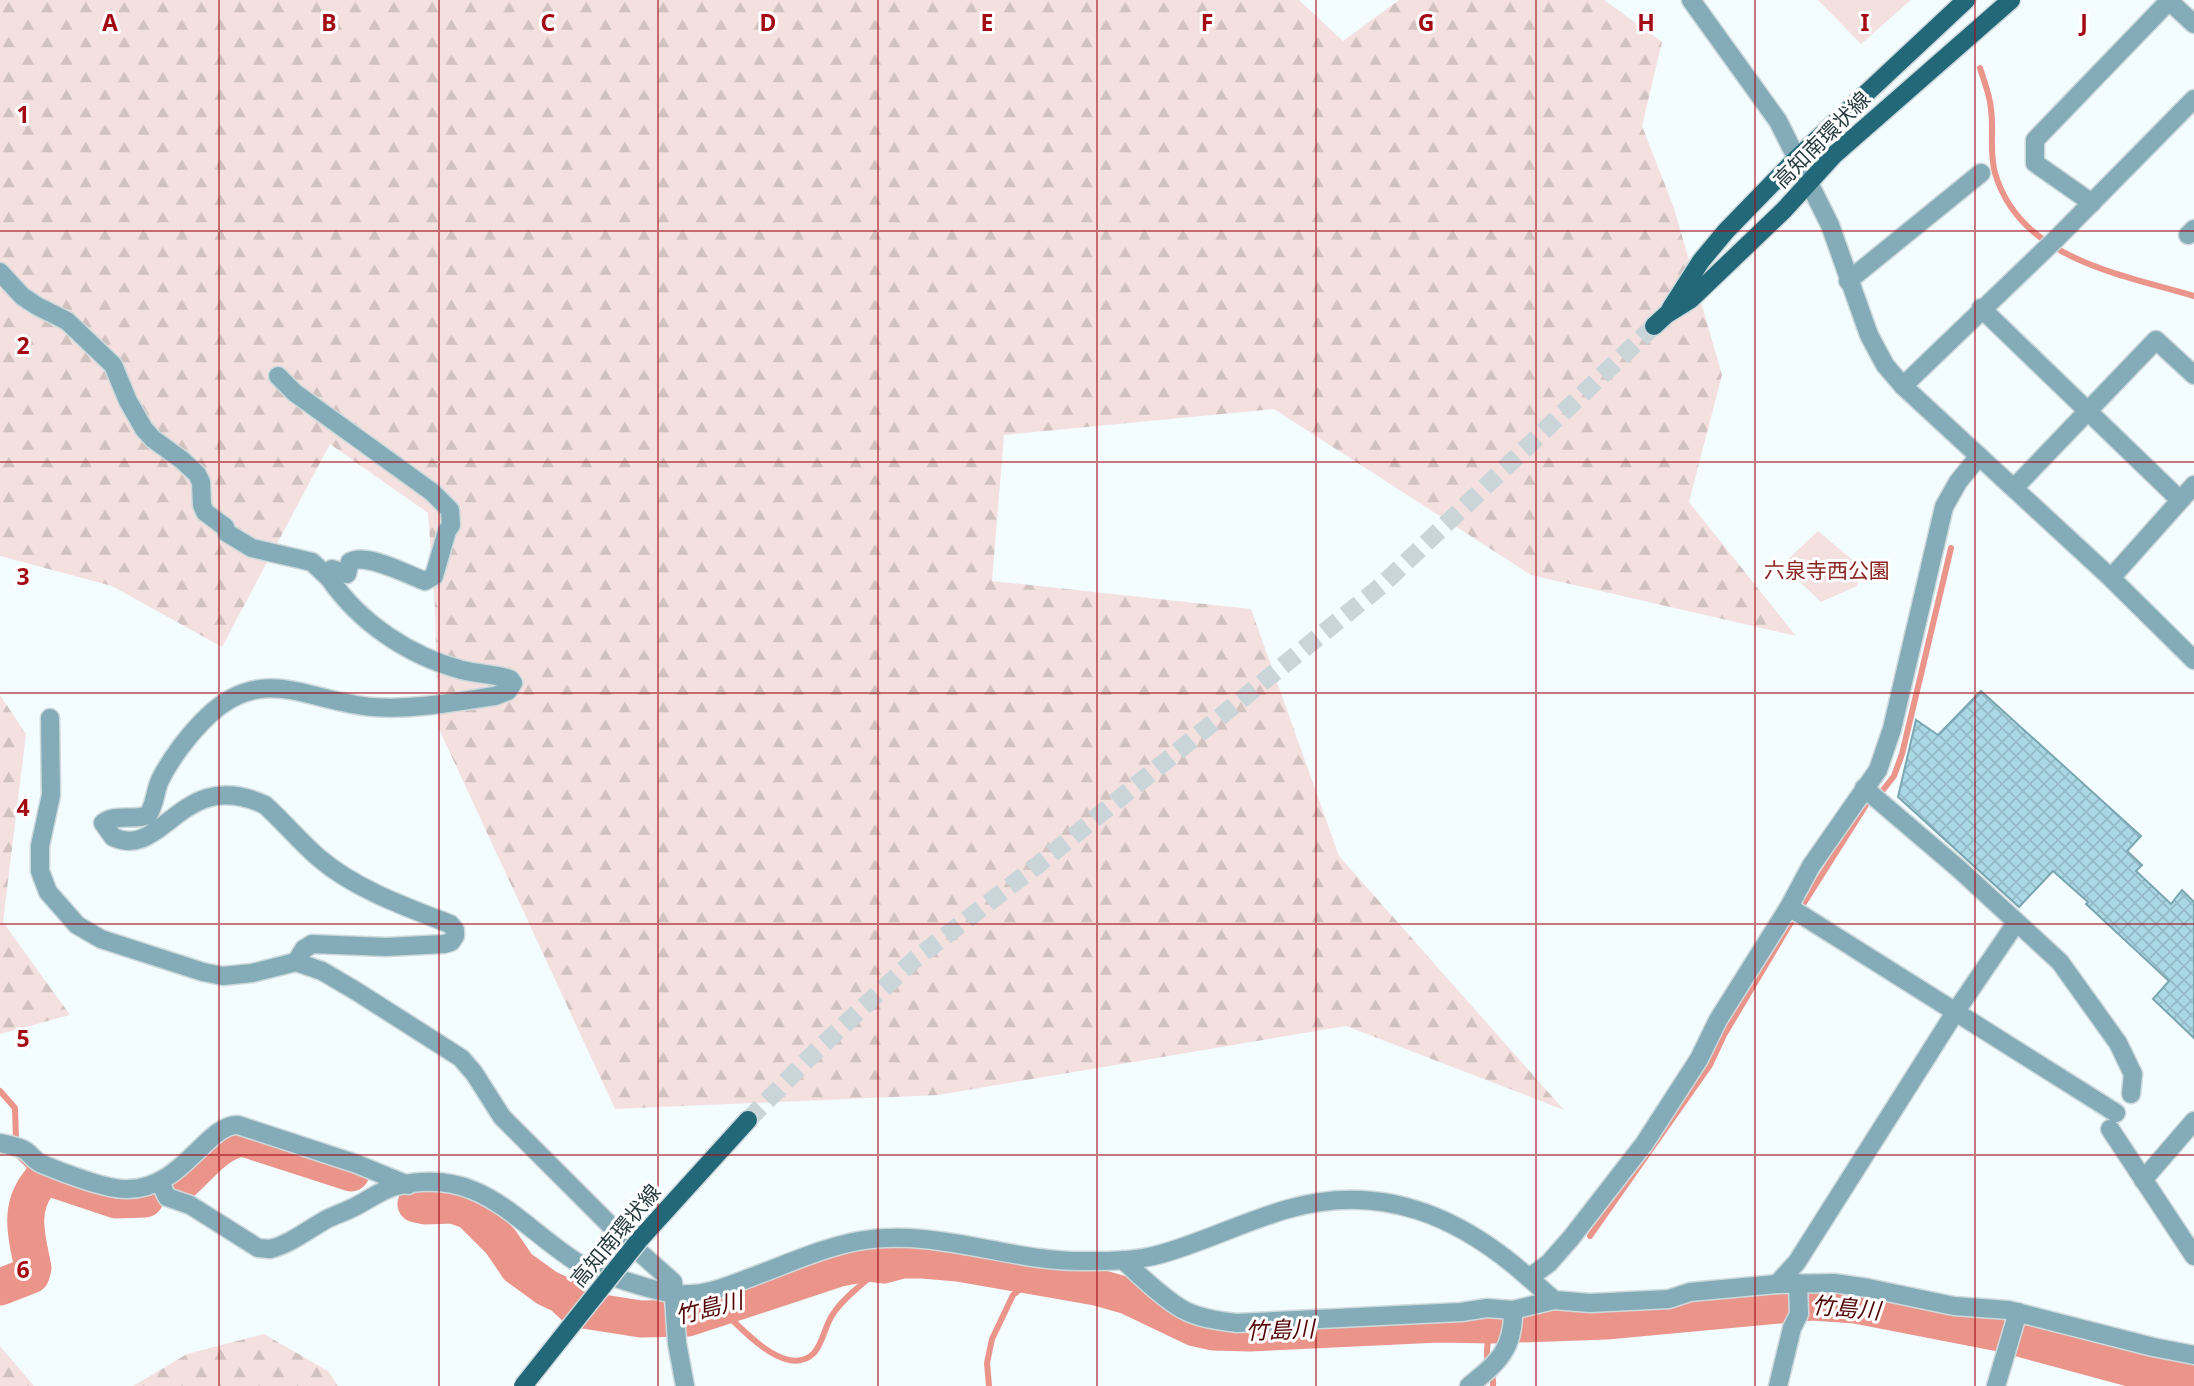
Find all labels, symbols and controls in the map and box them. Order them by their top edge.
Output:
text: A [102,6,118,38]
text: B [321,6,337,38]
text: C [541,6,556,38]
text: D [760,6,776,38]
text: E [981,6,993,38]
text: F [1201,6,1213,38]
text: G [1418,6,1434,38]
text: H [1637,6,1655,38]
text: I [1861,6,1870,38]
text: J [2078,6,2088,38]
street label: 高知南環状線 [1767,85,1876,194]
text: 1 [16,98,30,130]
text: 2 [16,329,30,361]
park label: 六泉寺西公園 [1764,556,1890,584]
text: 3 [16,560,30,592]
text: 4 [16,791,30,823]
text: 5 [16,1022,30,1054]
street label: 高知南環状線 [564,1178,666,1293]
text: 6 [16,1253,30,1285]
water label: 竹島川 [671,1282,749,1331]
water label: 竹島川 [1810,1288,1885,1326]
water label: 竹島川 [1245,1312,1318,1346]

